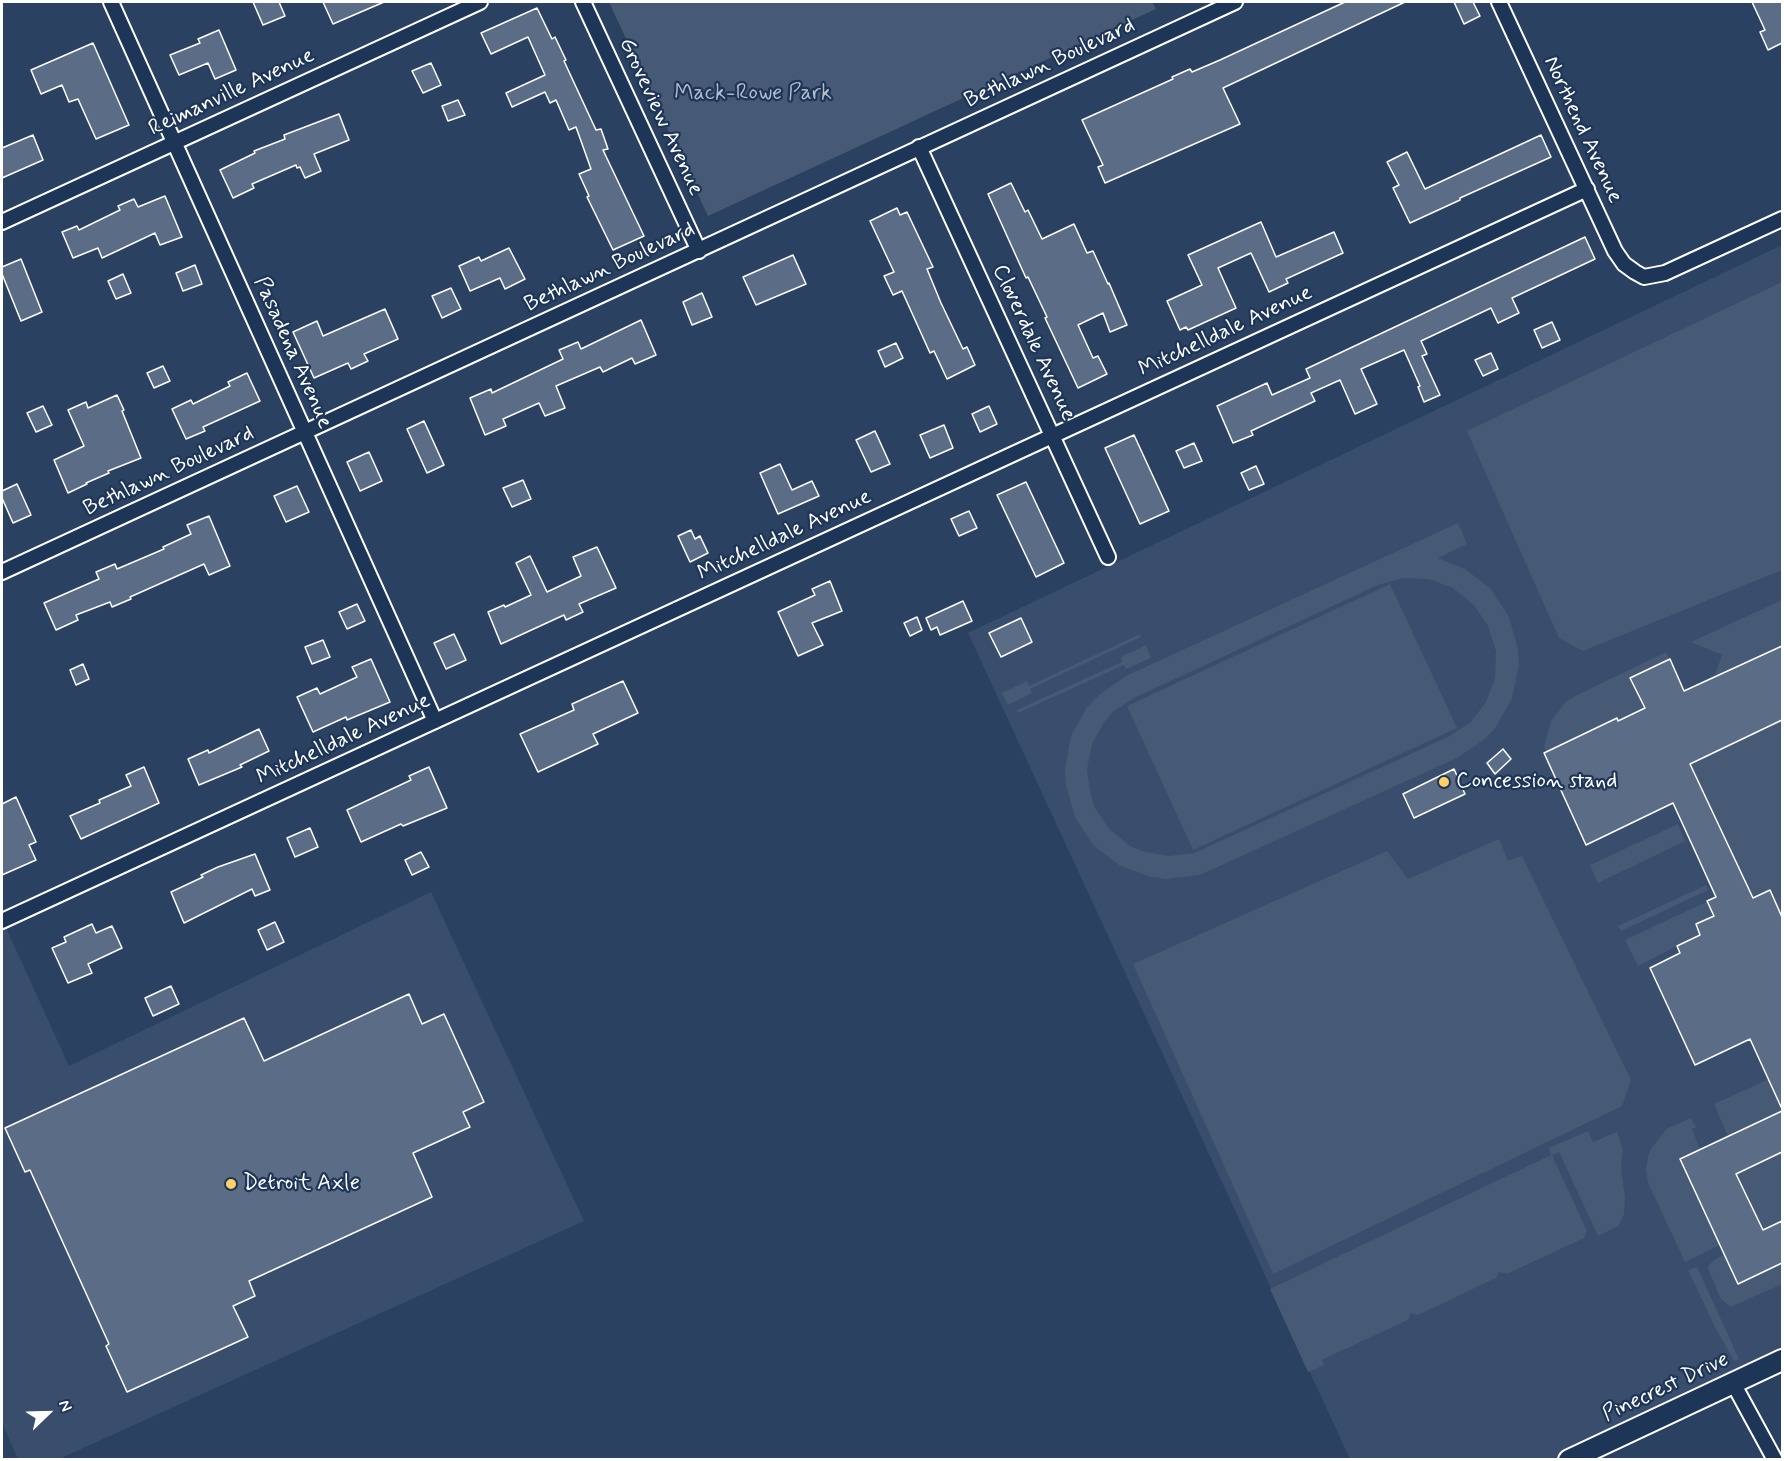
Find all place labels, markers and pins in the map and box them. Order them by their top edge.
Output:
place label: Concession stand [1456,769,1617,795]
marker: Concession stand [1437,775,1451,789]
place label: Detroit Axle [243,1171,360,1197]
marker: Detroit Axle [224,1177,238,1191]

